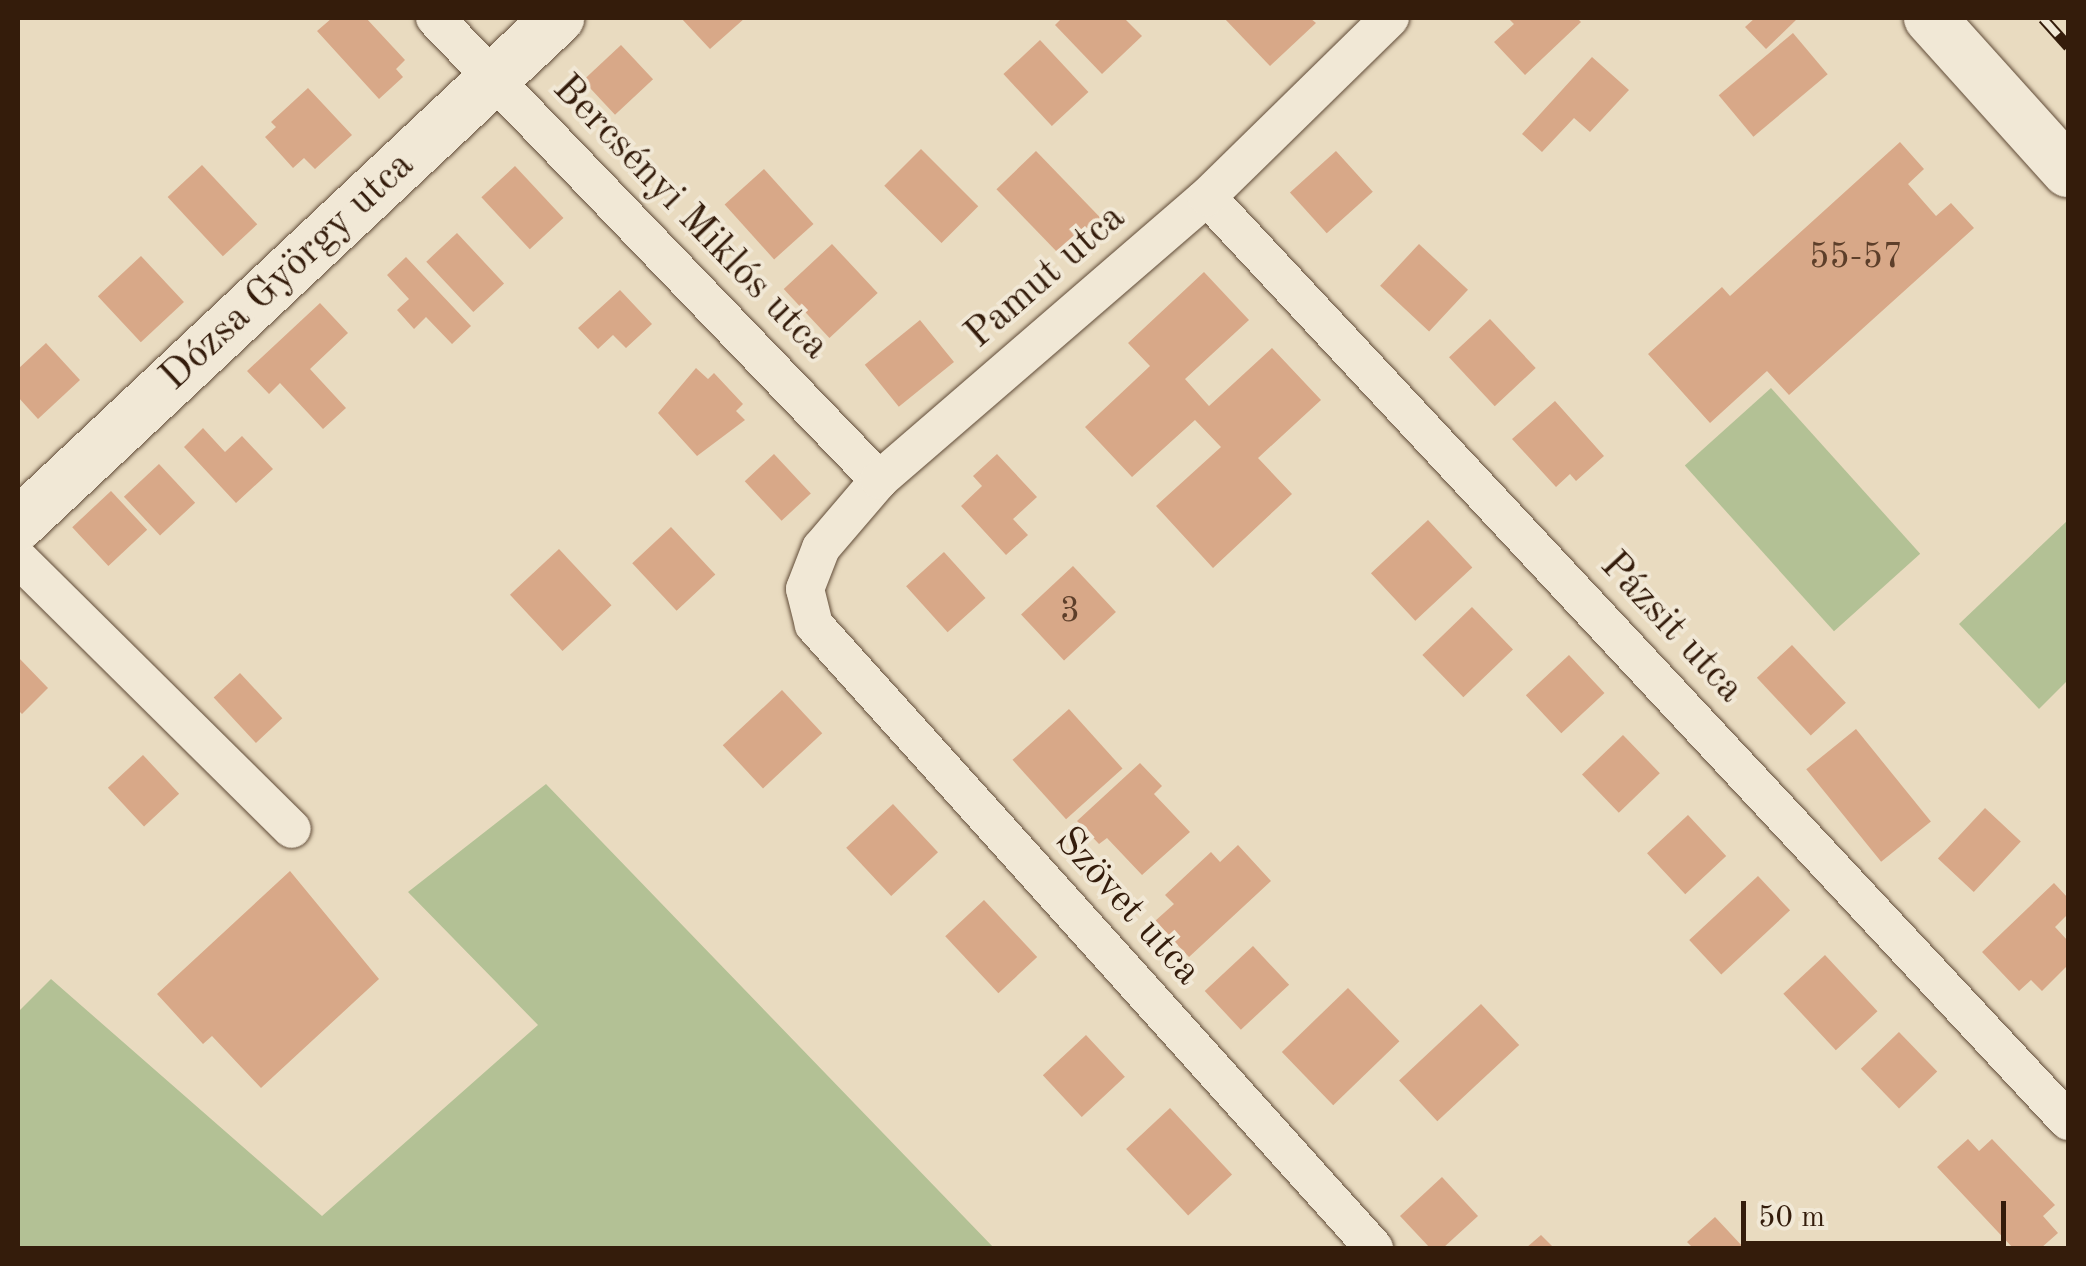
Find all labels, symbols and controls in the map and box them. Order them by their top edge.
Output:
street label: Bercsényi Miklós utca [542,66,838,370]
street label: Dózsa György utca [151,142,425,402]
street label: Pamut utca [956,195,1136,359]
house number: 55-57 [1809,237,1903,279]
street label: Pázsit utca [1589,543,1753,713]
house number: 3 [1060,591,1080,633]
street label: Szövet utca [1044,818,1210,996]
scale bar [1746,1181,2011,1243]
text: 50 m [1758,1203,1825,1233]

